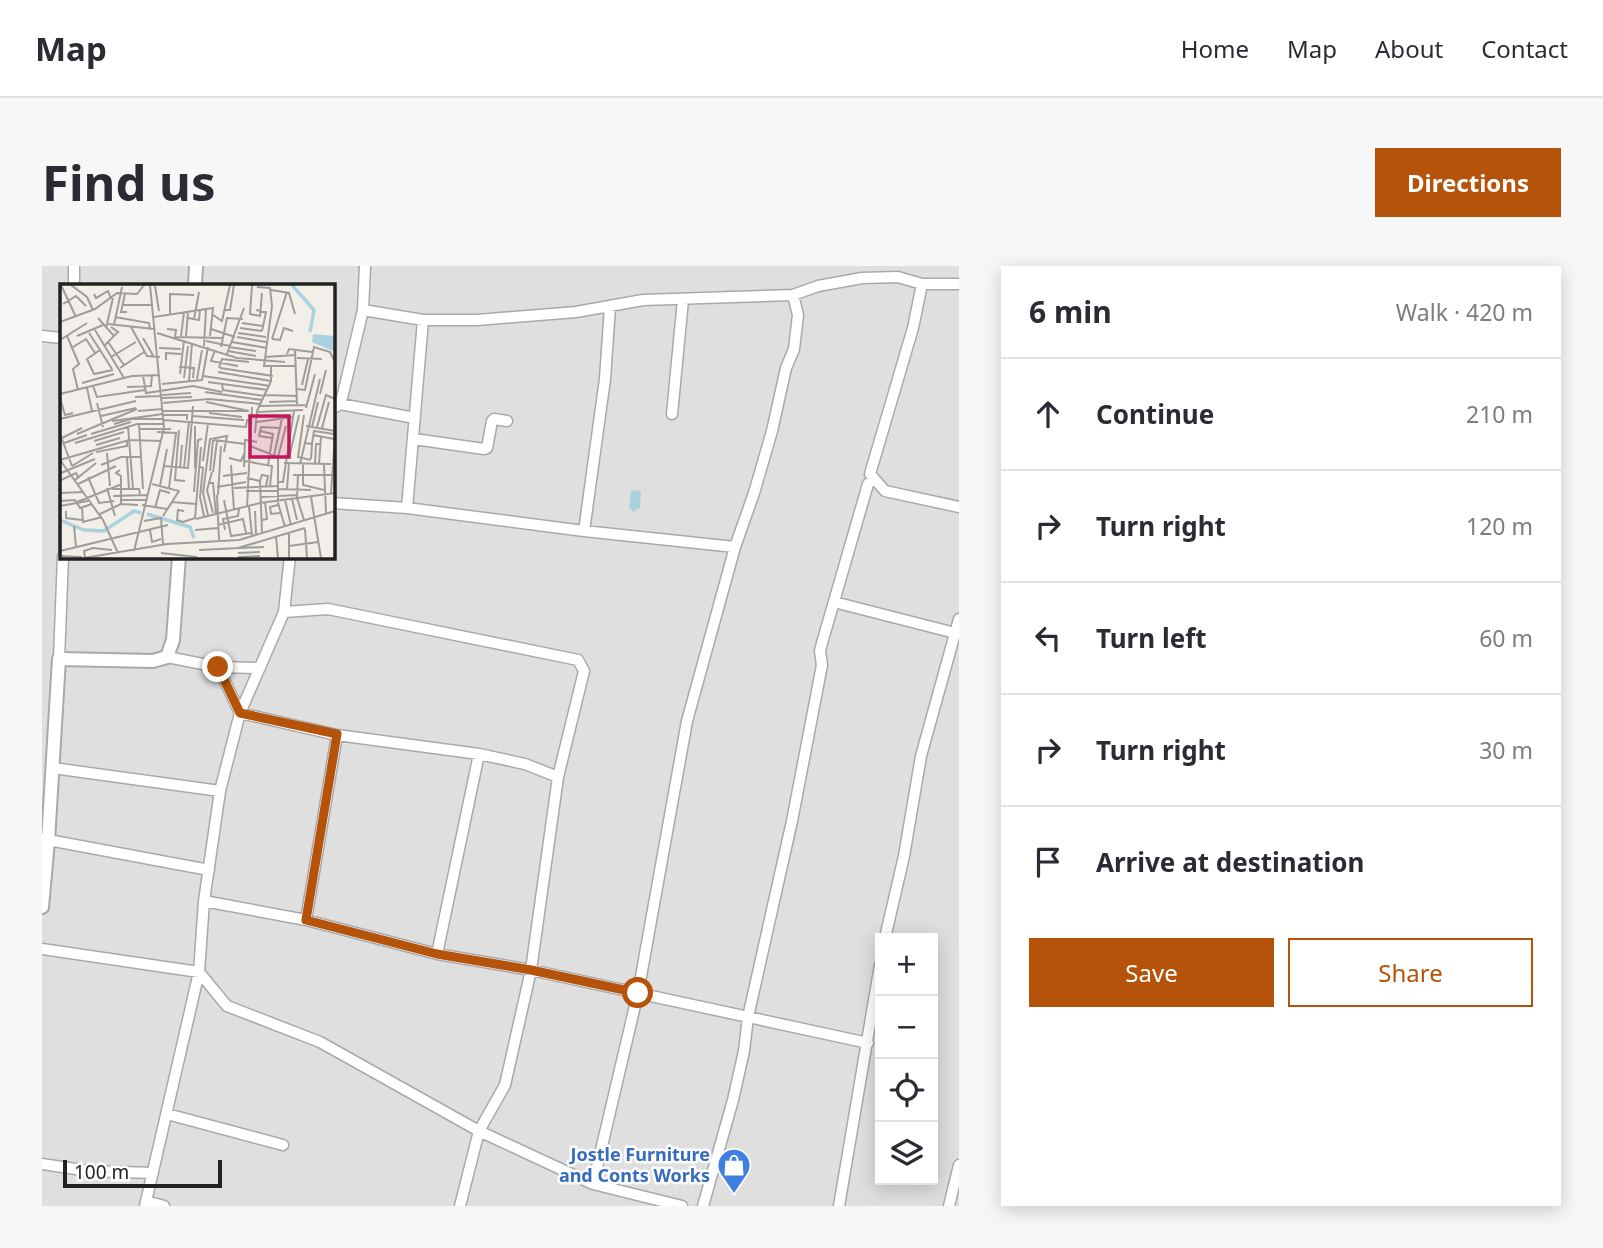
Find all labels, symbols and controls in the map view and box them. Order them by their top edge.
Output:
text: Map [35,26,107,71]
text: Home [1181,32,1249,65]
text: Map [1287,32,1337,65]
text: About [1375,32,1443,65]
text: Contact [1481,32,1568,65]
button: Directions [1375,148,1561,217]
text: Find us [42,149,216,215]
inset map [60,284,334,558]
text: 6 min [1029,291,1112,332]
text: Walk · 420 m [1396,296,1533,328]
icon: ahead [1029,395,1067,433]
text: Continue [1096,396,1214,432]
text: 210 m [1466,398,1533,430]
icon: right [1029,507,1067,545]
text: Turn right [1096,508,1226,544]
text: 120 m [1466,510,1533,542]
icon: left [1029,619,1067,657]
text: Turn left [1096,620,1207,656]
text: 60 m [1479,622,1533,654]
route end [202,651,233,682]
icon: right [1029,731,1067,769]
text: Turn right [1096,732,1226,768]
text: 30 m [1479,734,1533,766]
icon: arrive [1029,843,1067,881]
text: Arrive at destination [1096,844,1365,880]
map controls [875,933,938,1185]
button: + [875,933,938,996]
button: Save [1029,938,1274,1007]
button: Share [1288,938,1533,1007]
route start [622,977,653,1008]
button: − [875,996,938,1059]
button: locate [875,1059,938,1122]
button: layers [875,1122,938,1185]
place label: Jostle Furniture and Conts Works [559,1142,710,1187]
shop icon: Jostle Furniture and Conts Works [715,1146,753,1195]
scale bar [63,1157,222,1189]
text: 100 m [74,1159,129,1185]

